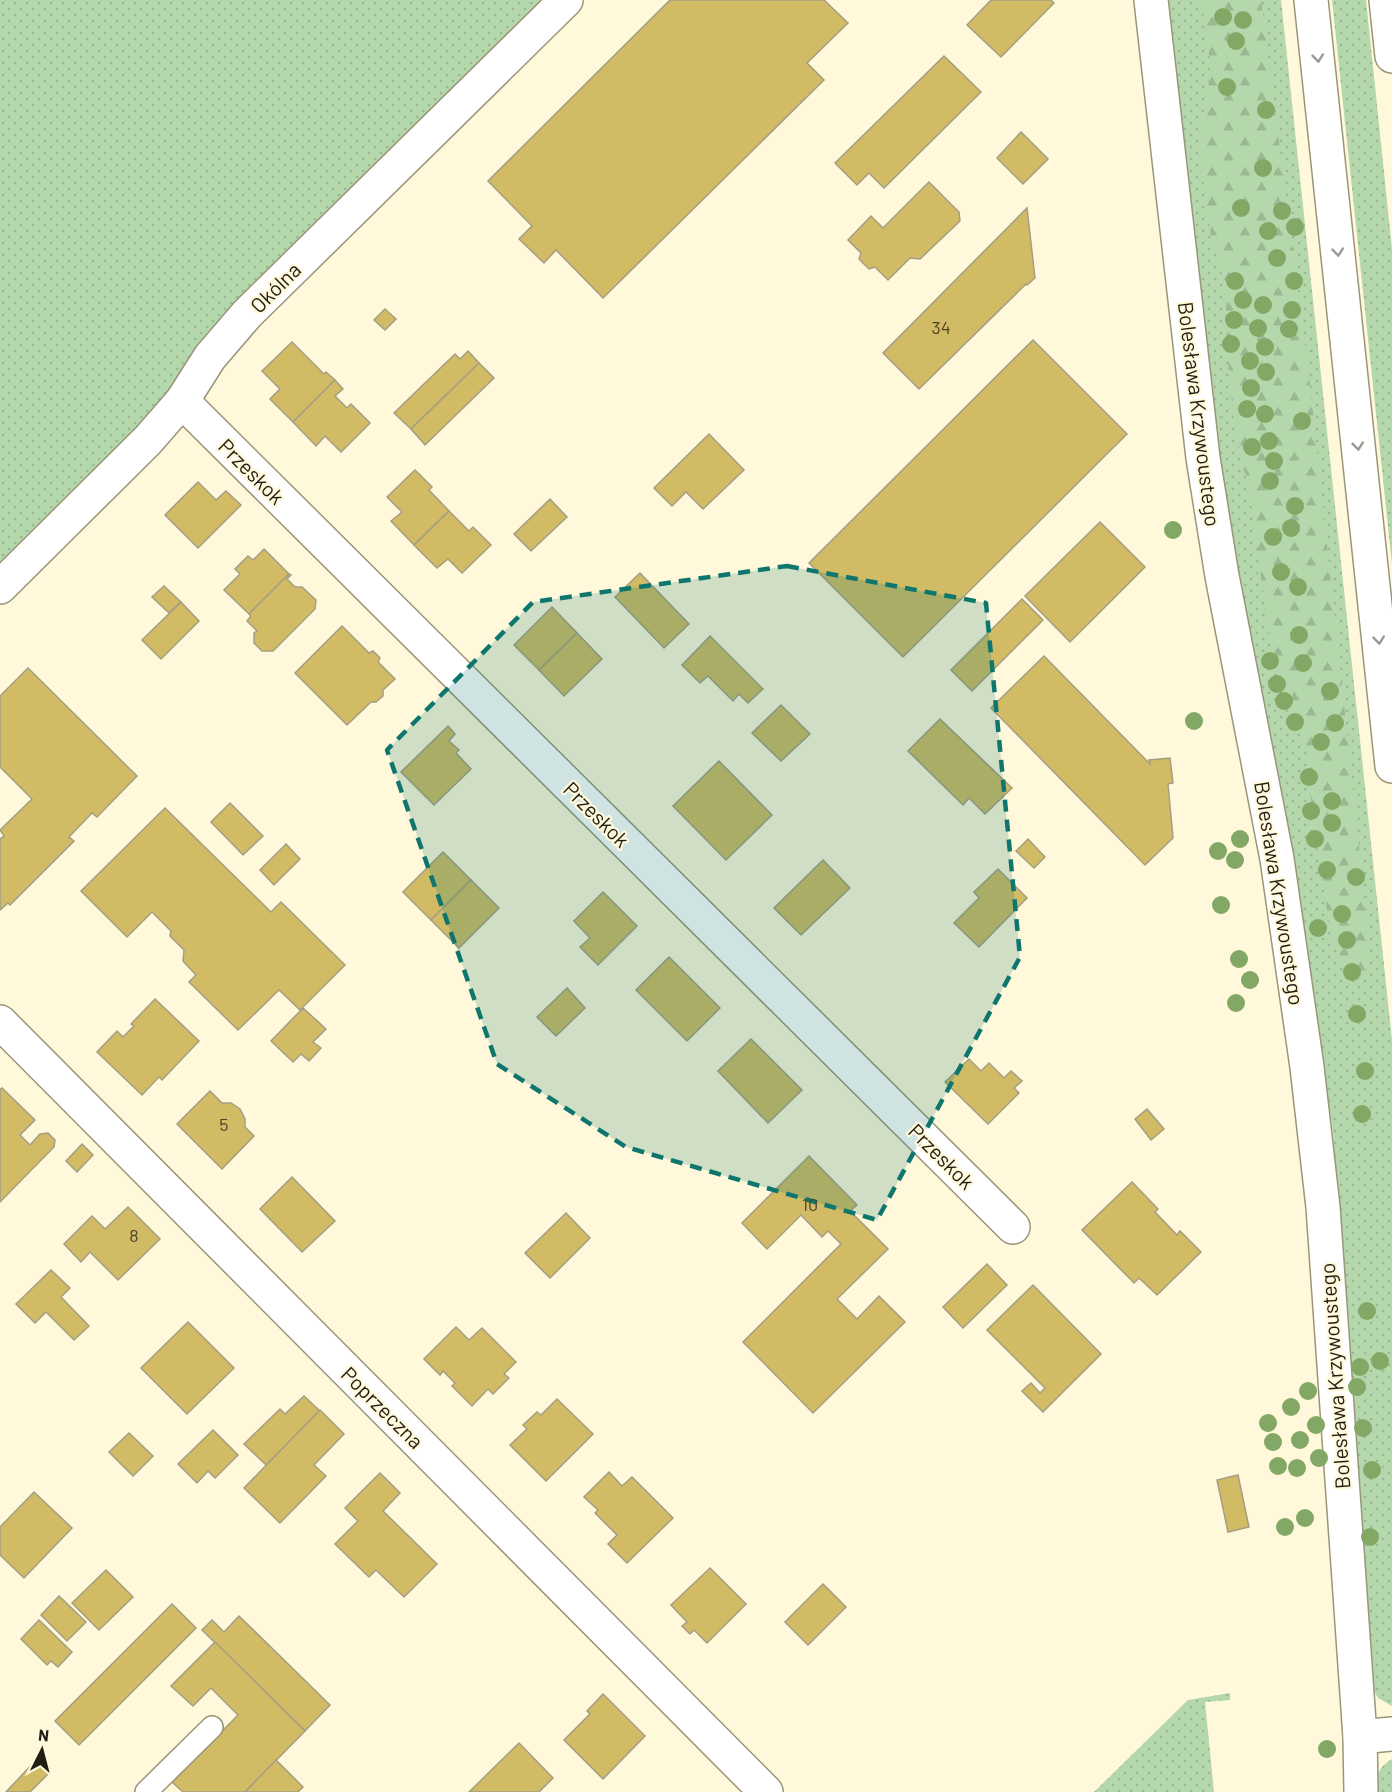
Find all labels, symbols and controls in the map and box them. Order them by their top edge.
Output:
one-way arrow [1311,54,1324,63]
one-way arrow [1331,248,1344,257]
street label: Okólna [244,256,306,318]
street label: Bolesława Krzywoustego [1174,300,1226,528]
house number: 34 [931,316,951,338]
street label: Przeskok [214,433,290,509]
one-way arrow [1351,441,1364,451]
one-way arrow [1372,635,1385,645]
street label: Przeskok [559,776,635,852]
street label: Bolesława Krzywoustego [1250,779,1310,1007]
house number: 5 [219,1113,229,1135]
street label: Przeskok [904,1118,980,1194]
house number: 10 [802,1193,818,1215]
house number: 8 [129,1224,139,1246]
street label: Bolesława Krzywoustego [1314,1262,1354,1490]
street label: Poprzeczna [337,1361,429,1453]
north arrow [12,1720,72,1780]
text: N [37,1725,50,1745]

